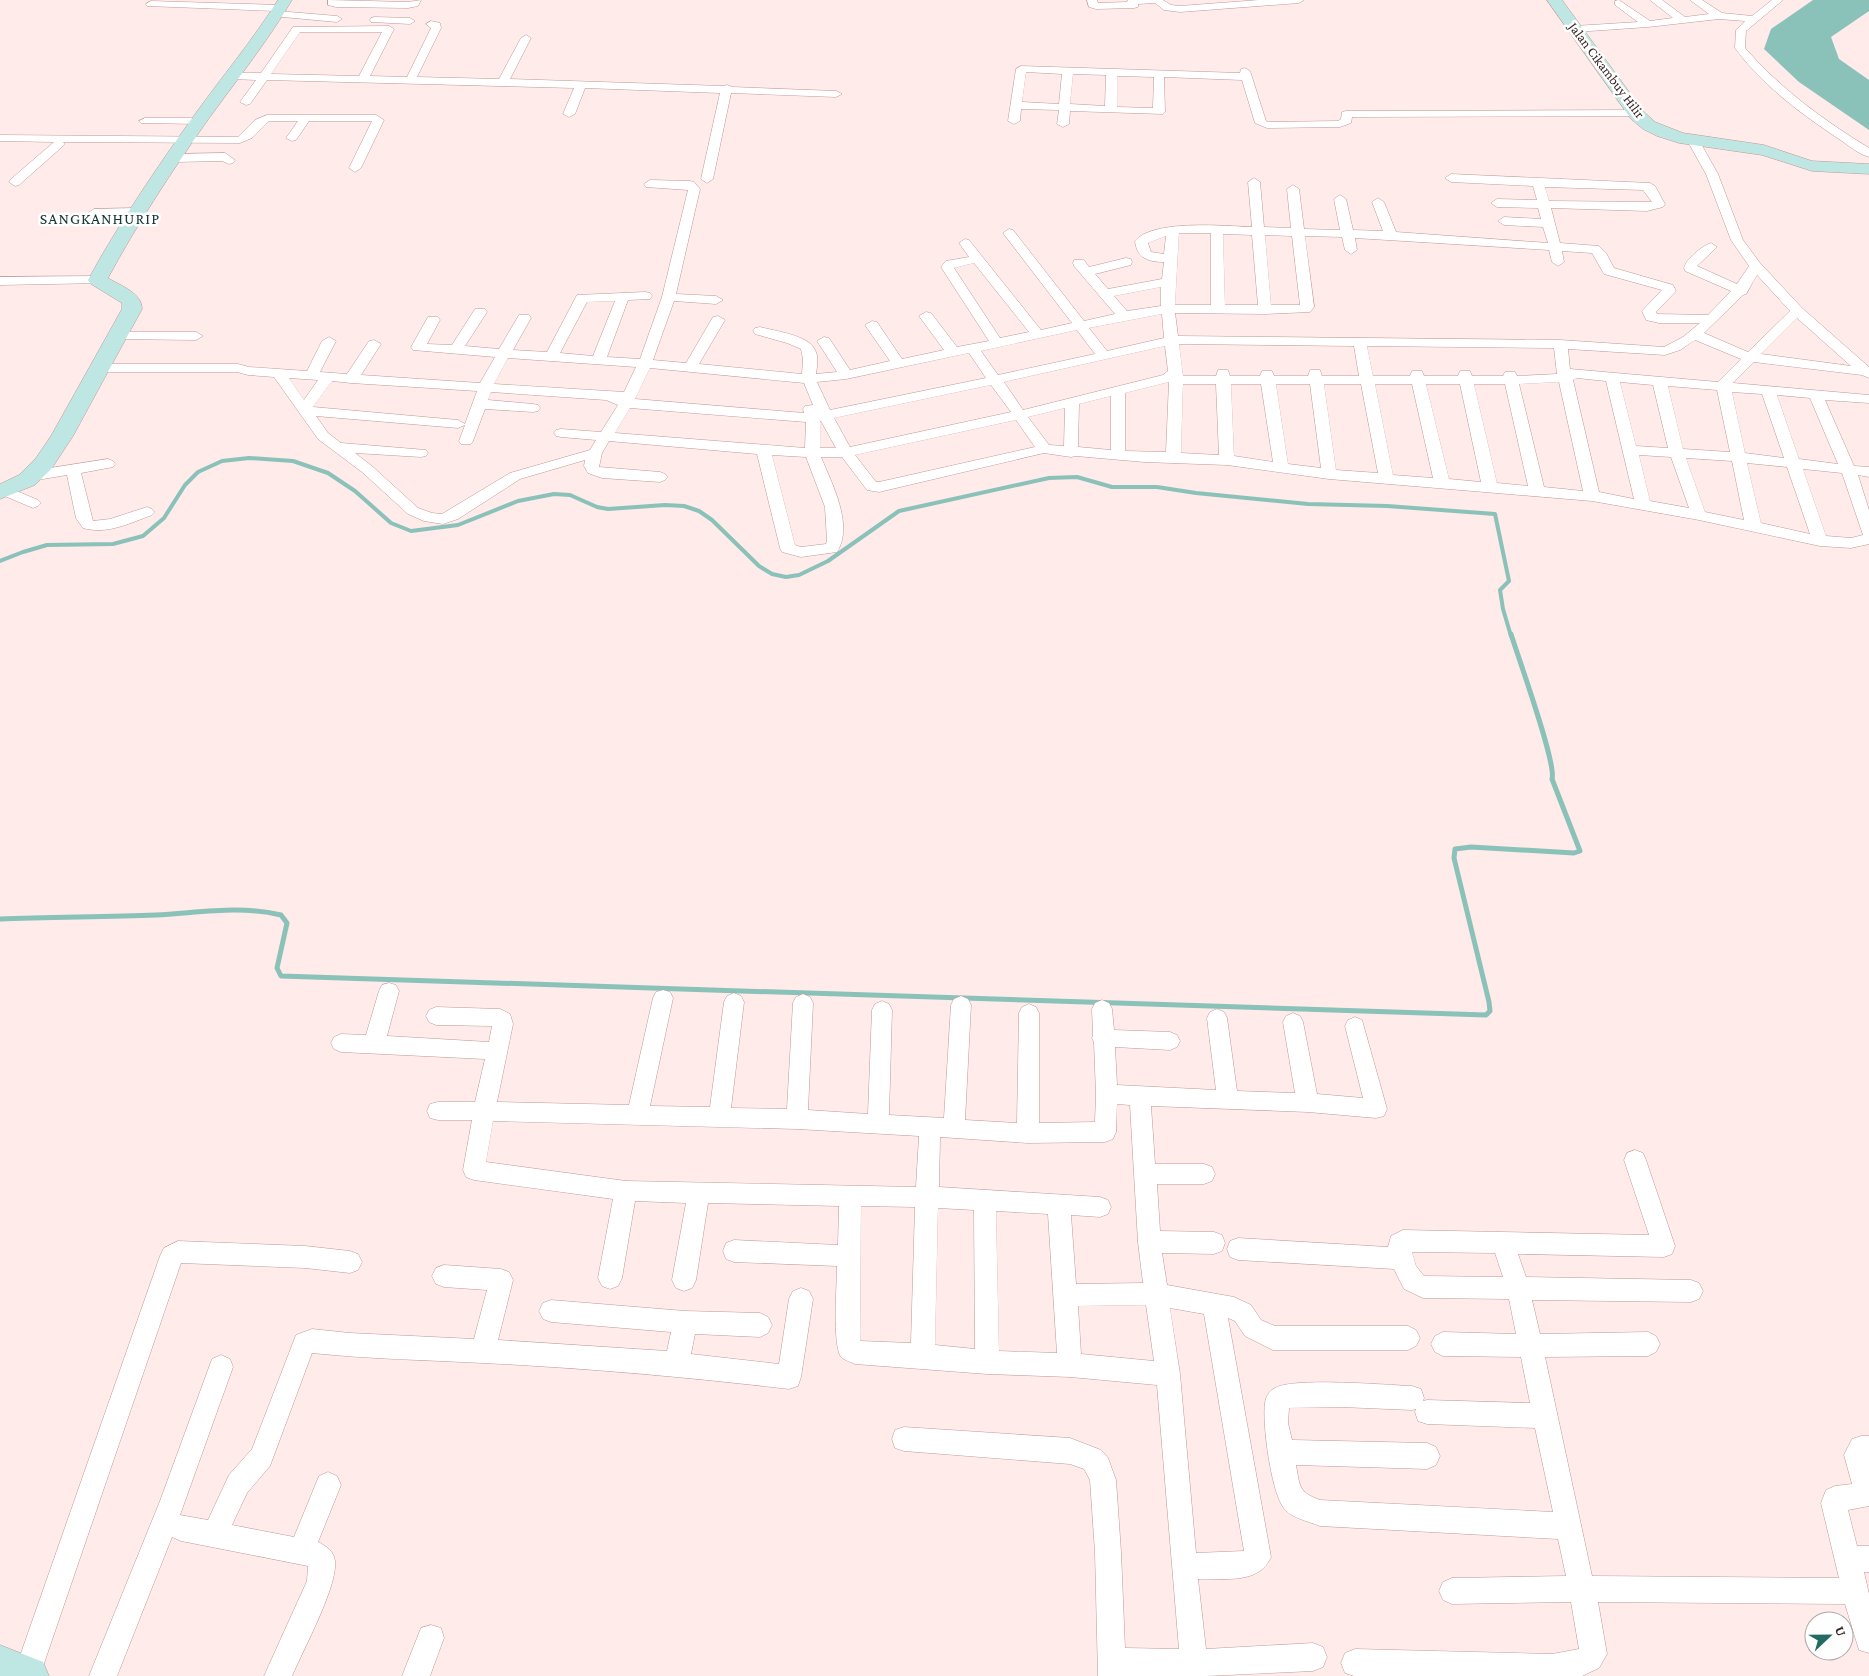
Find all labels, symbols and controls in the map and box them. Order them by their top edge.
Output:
street label: Jalan Cikambuy Hilir [1564,17,1648,121]
district label: SANGKANHURIP [40,210,160,227]
north arrow [1804,1611,1854,1661]
text: U [1832,1624,1850,1639]

